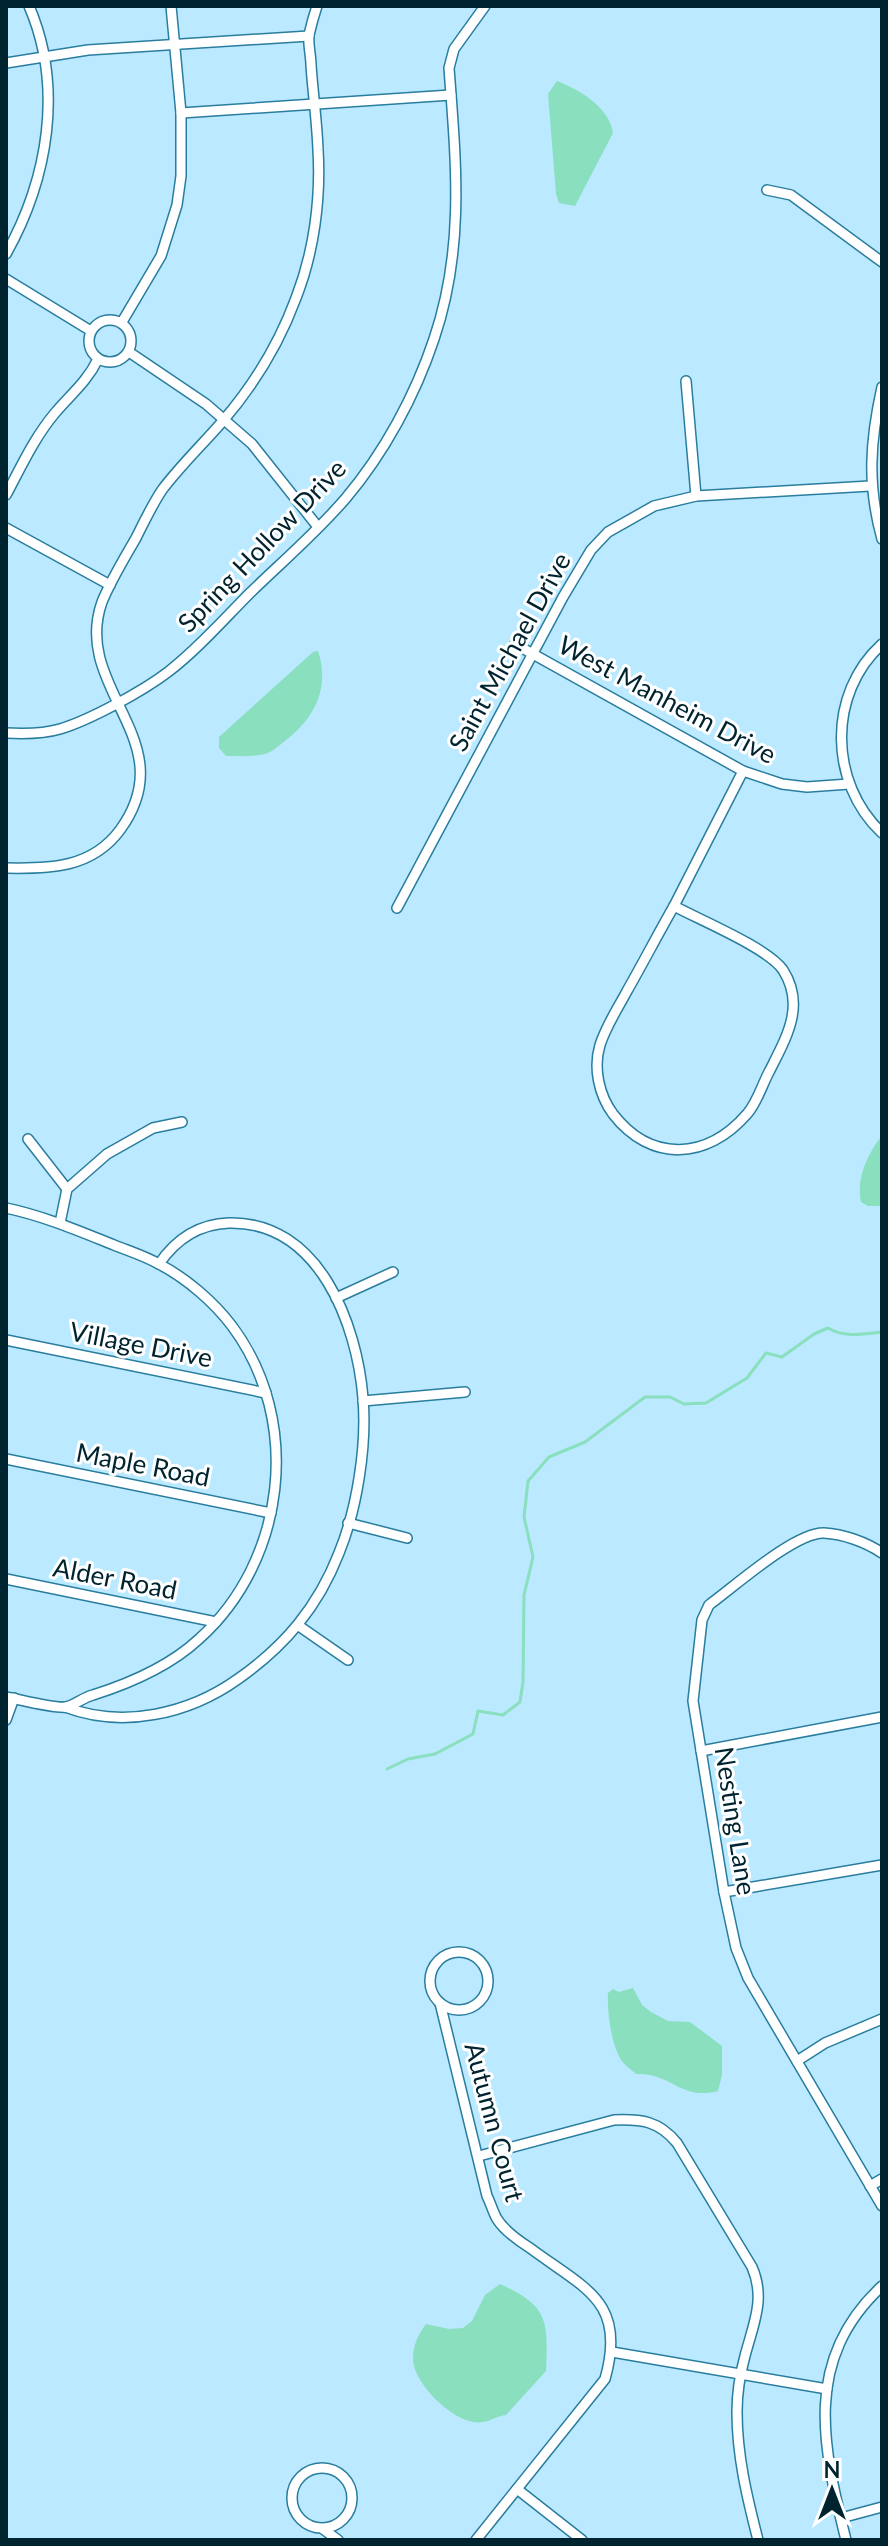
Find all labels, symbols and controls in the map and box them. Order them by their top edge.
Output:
street label: Spring Hollow Drive [170,452,352,639]
street label: Saint Michael Drive [441,547,577,756]
street label: West Manheim Drive [553,628,782,770]
street label: Village Drive [67,1315,215,1374]
street label: Maple Road [74,1435,213,1493]
street label: Alder Road [51,1550,180,1606]
street label: Nesting Lane [708,1744,763,1897]
street label: Autumn Court [458,2039,532,2205]
north arrow [792,2450,872,2530]
text: N [824,2456,840,2483]

